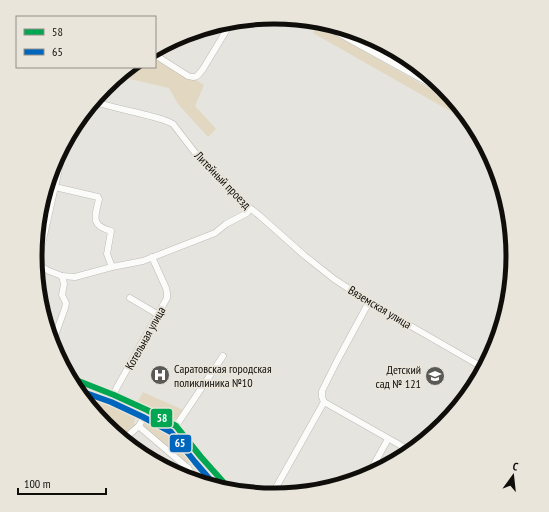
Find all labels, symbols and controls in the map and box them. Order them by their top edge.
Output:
legend [16,16,156,68]
text: 58 [52,24,63,39]
text: 65 [52,44,63,59]
street label: Литейный проезд [191,147,255,213]
street label: Вяземская улица [346,282,415,332]
street label: Котельная улица [121,304,169,372]
place label: Саратовская городская поликлиника №10 [174,361,272,390]
place label: Детский сад № 121 [375,362,421,391]
hospital icon: Саратовская городская поликлиника №10 [149,364,171,386]
school or university icon: Детский сад № 121 [424,365,446,387]
line badge: 58 [150,408,173,428]
text: 58 [157,411,167,425]
line badge: 65 [169,434,192,453]
text: 65 [175,436,185,450]
north arrow [493,456,533,496]
text: С [511,459,520,474]
scale bar [18,470,106,496]
text: 100 m [24,476,51,491]

